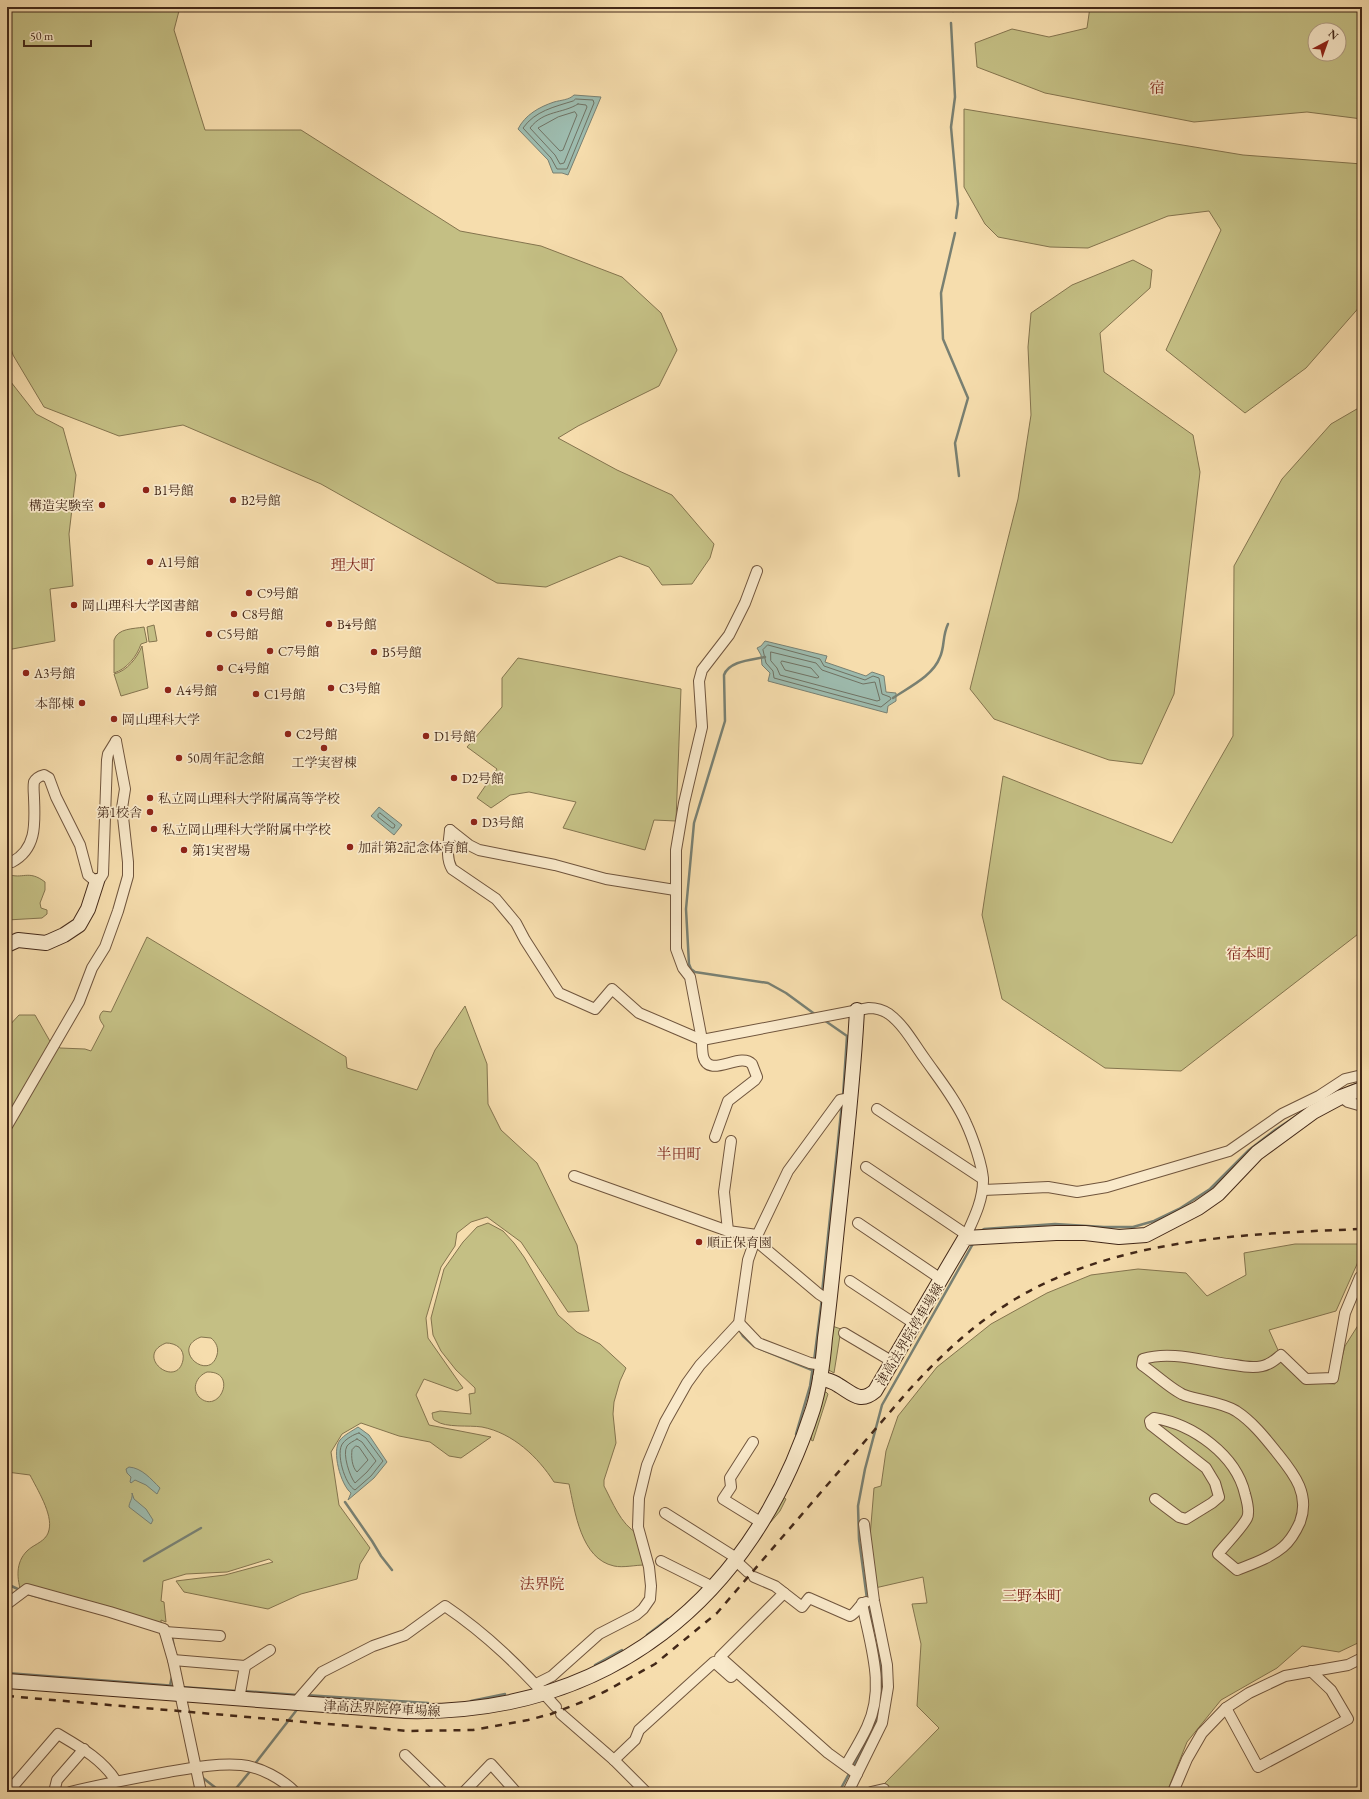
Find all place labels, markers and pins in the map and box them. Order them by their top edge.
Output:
place label: B1号館 [154,482,194,499]
marker: B1号館 [141,485,151,495]
place label: B2号館 [241,492,281,509]
marker: B2号館 [228,495,238,505]
place label: 構造実験室 [29,497,94,514]
marker: 構造実験室 [97,500,107,510]
place label: A1号館 [157,554,199,571]
marker: A1号館 [145,557,155,567]
place label: C9号館 [257,585,298,602]
marker: C9号館 [244,588,254,598]
place label: 岡山理科大学図書館 [82,597,199,614]
marker: 岡山理科大学図書館 [69,600,79,610]
place label: C8号館 [242,606,283,623]
marker: C8号館 [229,609,239,619]
place label: B4号館 [337,616,377,633]
marker: B4号館 [324,619,334,629]
place label: C5号館 [217,626,258,643]
marker: C5号館 [204,629,214,639]
place label: C7号館 [278,643,319,660]
place label: B5号館 [382,644,422,661]
marker: C7号館 [265,646,275,656]
marker: B5号館 [369,647,379,657]
place label: C4号館 [228,660,269,677]
marker: C4号館 [215,663,225,673]
place label: A3号館 [33,665,75,682]
marker: A3号館 [21,668,31,678]
place label: C3号館 [339,680,380,697]
place label: A4号館 [175,682,217,699]
marker: C3号館 [326,683,336,693]
marker: A4号館 [163,685,173,695]
place label: C1号館 [264,686,305,703]
marker: C1号館 [251,689,261,699]
place label: 本部棟 [35,695,74,712]
marker: 本部棟 [77,698,87,708]
place label: 岡山理科大学 [122,711,200,728]
marker: 岡山理科大学 [109,714,119,724]
place label: C2号館 [296,726,337,743]
place label: D1号館 [434,728,476,745]
marker: C2号館 [283,729,293,739]
marker: D1号館 [421,731,431,741]
marker: 工学実習棟 [319,743,329,753]
place label: 50周年記念館 [187,750,264,767]
marker: 50周年記念館 [174,753,184,763]
place label: 工学実習棟 [291,754,357,771]
place label: D2号館 [462,770,504,787]
marker: D2号館 [449,773,459,783]
place label: 私立岡山理科大学附属高等学校 [158,790,340,807]
marker: 私立岡山理科大学附属高等学校 [145,793,155,803]
place label: 第1校舎 [97,804,142,821]
marker: 第1校舎 [145,807,155,817]
place label: D3号館 [482,814,524,831]
marker: D3号館 [469,817,479,827]
place label: 私立岡山理科大学附属中学校 [162,821,331,838]
marker: 私立岡山理科大学附属中学校 [149,824,159,834]
place label: 加計第2記念体育館 [358,839,468,856]
place label: 第1実習場 [192,842,250,859]
marker: 加計第2記念体育館 [345,842,355,852]
marker: 第1実習場 [179,845,189,855]
place label: 順正保育園 [707,1234,772,1251]
marker: 順正保育園 [694,1237,704,1247]

